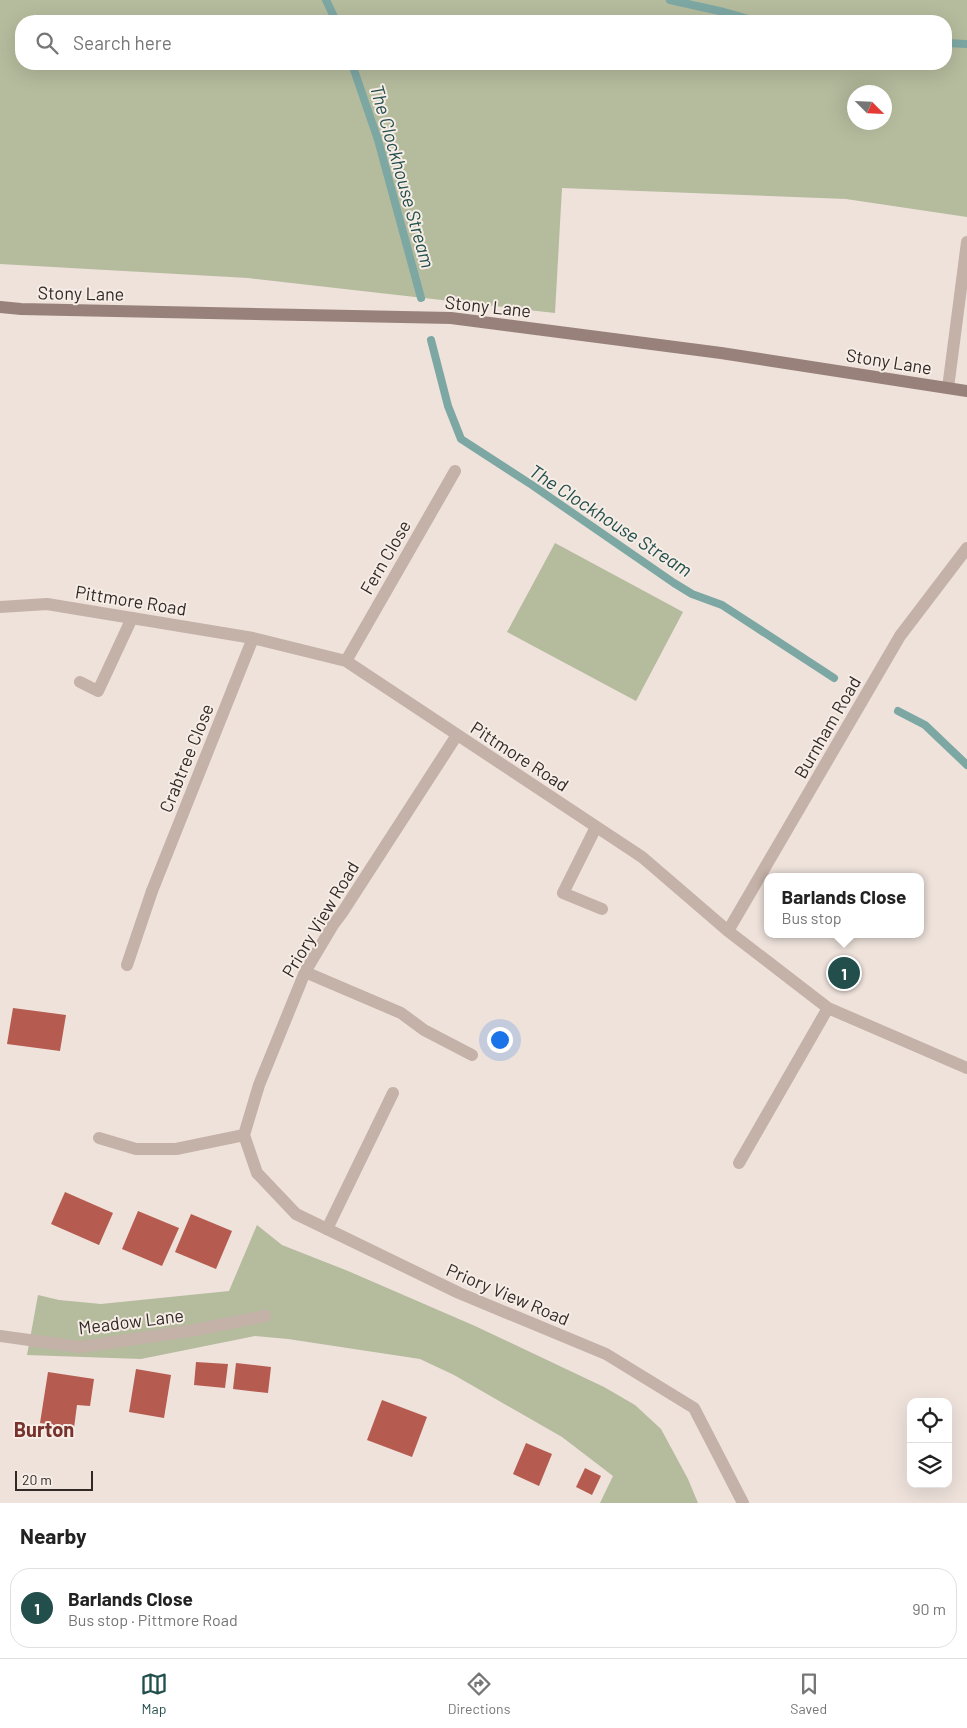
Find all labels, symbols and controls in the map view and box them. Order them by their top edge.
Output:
search box [15,15,952,70]
icon: search [33,29,61,57]
text: Search here [73,31,172,54]
water label: The Clockhouse Stream [366,82,440,270]
north arrow [847,85,892,130]
street label: Stony Lane [37,281,125,305]
street label: Stony Lane [444,291,532,321]
street label: Stony Lane [844,343,934,379]
water label: The Clockhouse Stream [525,459,697,581]
street label: Fern Close [355,516,415,598]
street label: Pittmore Road [74,580,188,620]
street label: Burnham Road [789,672,865,782]
street label: Crabtree Close [154,700,218,816]
street label: Pittmore Road [467,716,573,796]
street label: Priory View Road [277,857,363,981]
popup [764,873,924,938]
text: Barlands Close [782,885,906,908]
text: Bus stop [782,908,842,927]
pin: 1 [828,954,860,992]
your location [487,1027,513,1053]
street label: Priory View Road [443,1258,573,1330]
street label: Meadow Lane [77,1304,185,1338]
map controls [907,1398,952,1488]
button: locate [907,1398,952,1443]
district label: Burton [14,1417,74,1441]
button: layers [907,1443,952,1488]
scale bar [15,1468,92,1491]
text: 20 m [22,1471,52,1488]
text: Nearby [20,1523,86,1548]
text: Barlands Close [68,1587,193,1610]
text: 1 [34,1599,40,1618]
text: 90 m [912,1599,946,1618]
text: Bus stop · Pittmore Road [68,1610,238,1629]
tab: Map [140,1670,168,1717]
tab: Directions [448,1670,510,1717]
tab: Saved [790,1670,827,1717]

